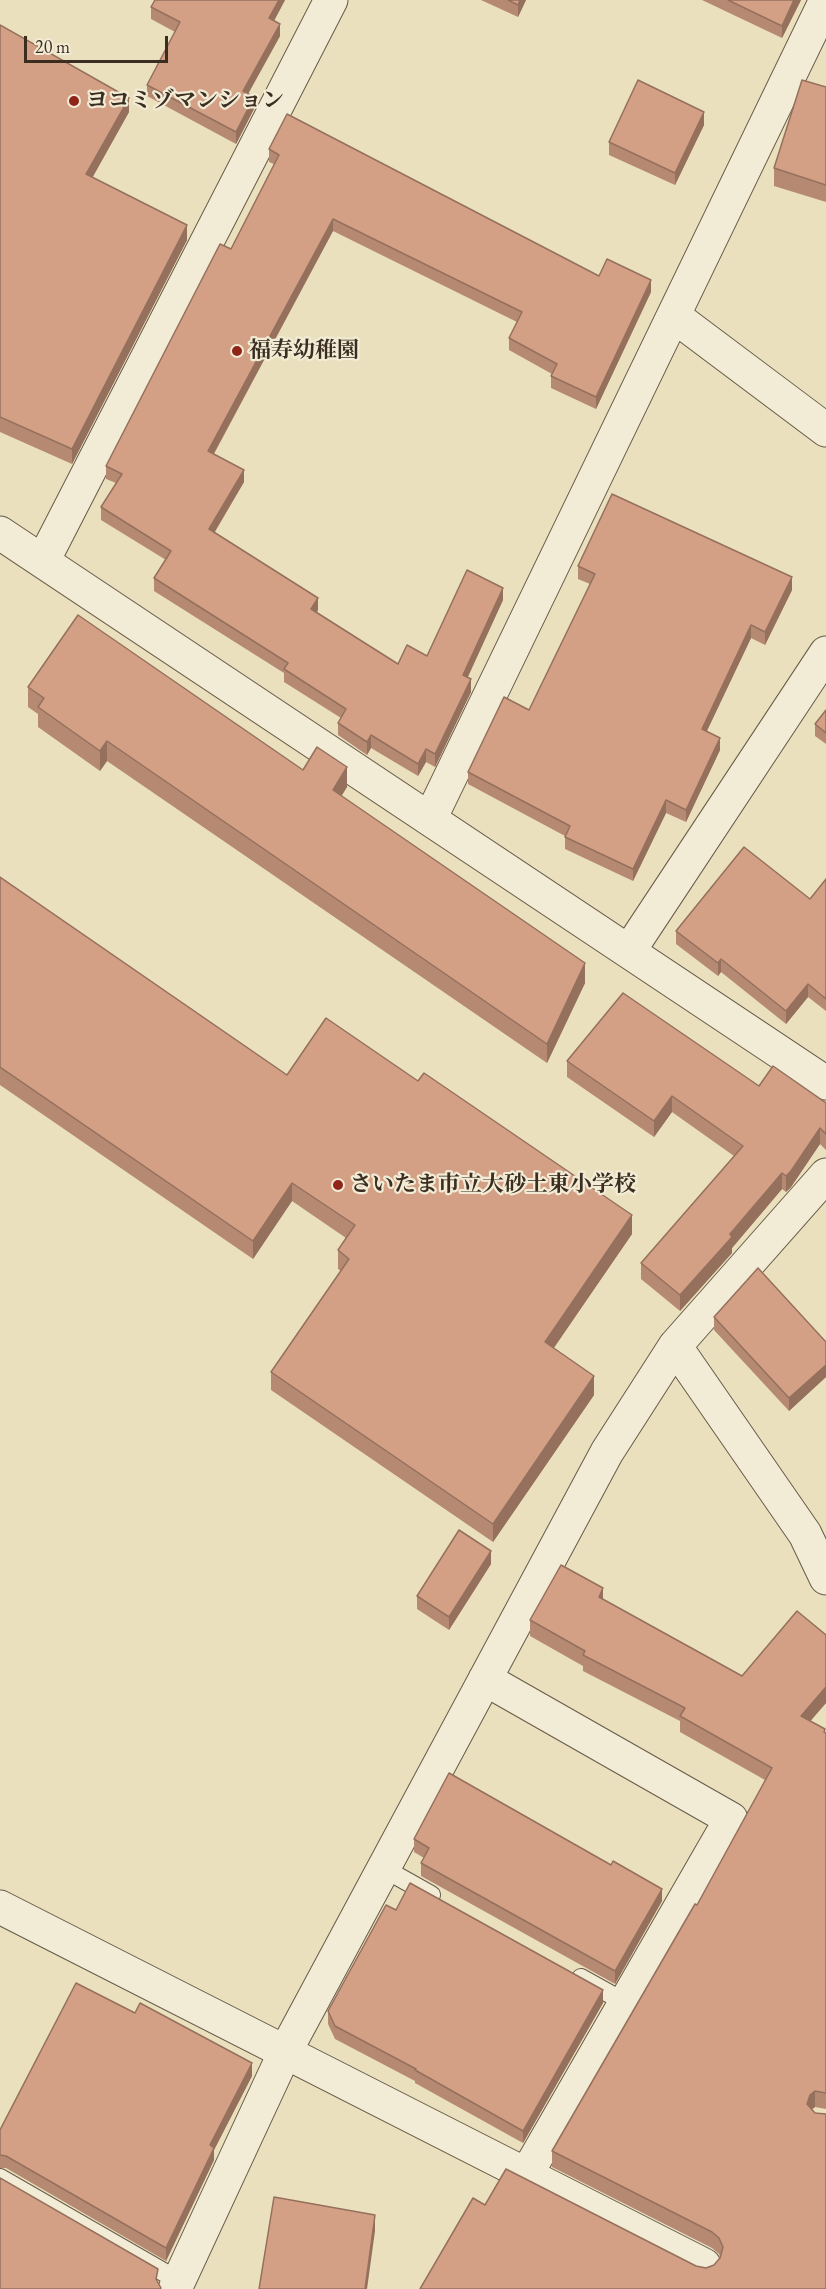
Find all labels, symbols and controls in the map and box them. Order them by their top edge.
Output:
scale bar [27,24,171,62]
text: 20 m [35,35,70,58]
place label: ヨコミゾマンション [86,88,284,114]
marker: ヨコミゾマンション [67,94,81,108]
place label: 福寿幼稚園 [249,338,359,364]
marker: 福寿幼稚園 [230,344,244,358]
place label: さいたま市立大砂土東小学校 [350,1172,636,1198]
marker: さいたま市立大砂土東小学校 [331,1178,345,1192]

